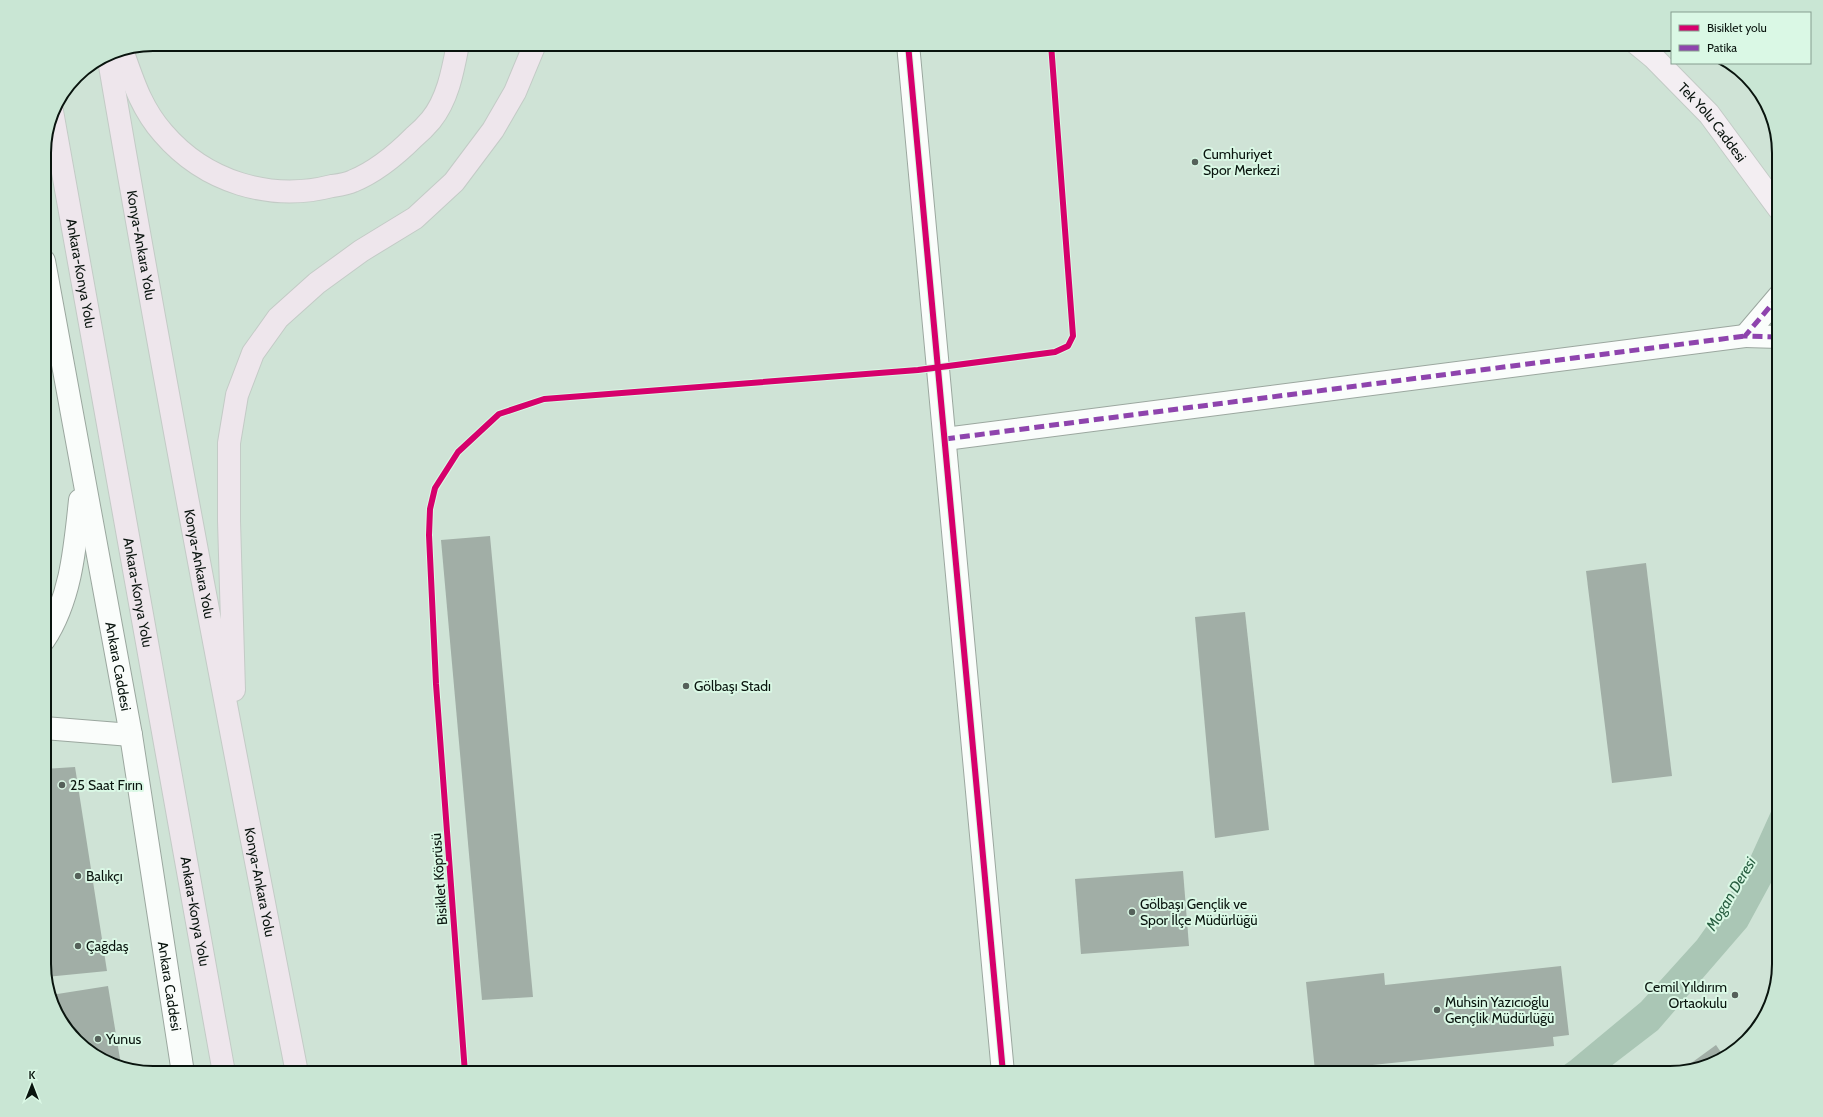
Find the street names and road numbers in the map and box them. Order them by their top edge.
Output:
street label: Tek Yolu Caddesi [1674,79,1750,166]
street label: Konya-Ankara Yolu [123,189,160,301]
street label: Ankara-Konya Yolu [62,217,100,330]
street label: Konya-Ankara Yolu [180,508,219,620]
street label: Ankara-Konya Yolu [119,536,157,649]
street label: Ankara Caddesi [101,620,135,712]
street label: Konya-Ankara Yolu [241,826,279,938]
street label: Bisiklet Köprüsü [427,832,451,926]
street label: Ankara-Konya Yolu [176,855,214,968]
street label: Ankara Caddesi [154,940,185,1032]

